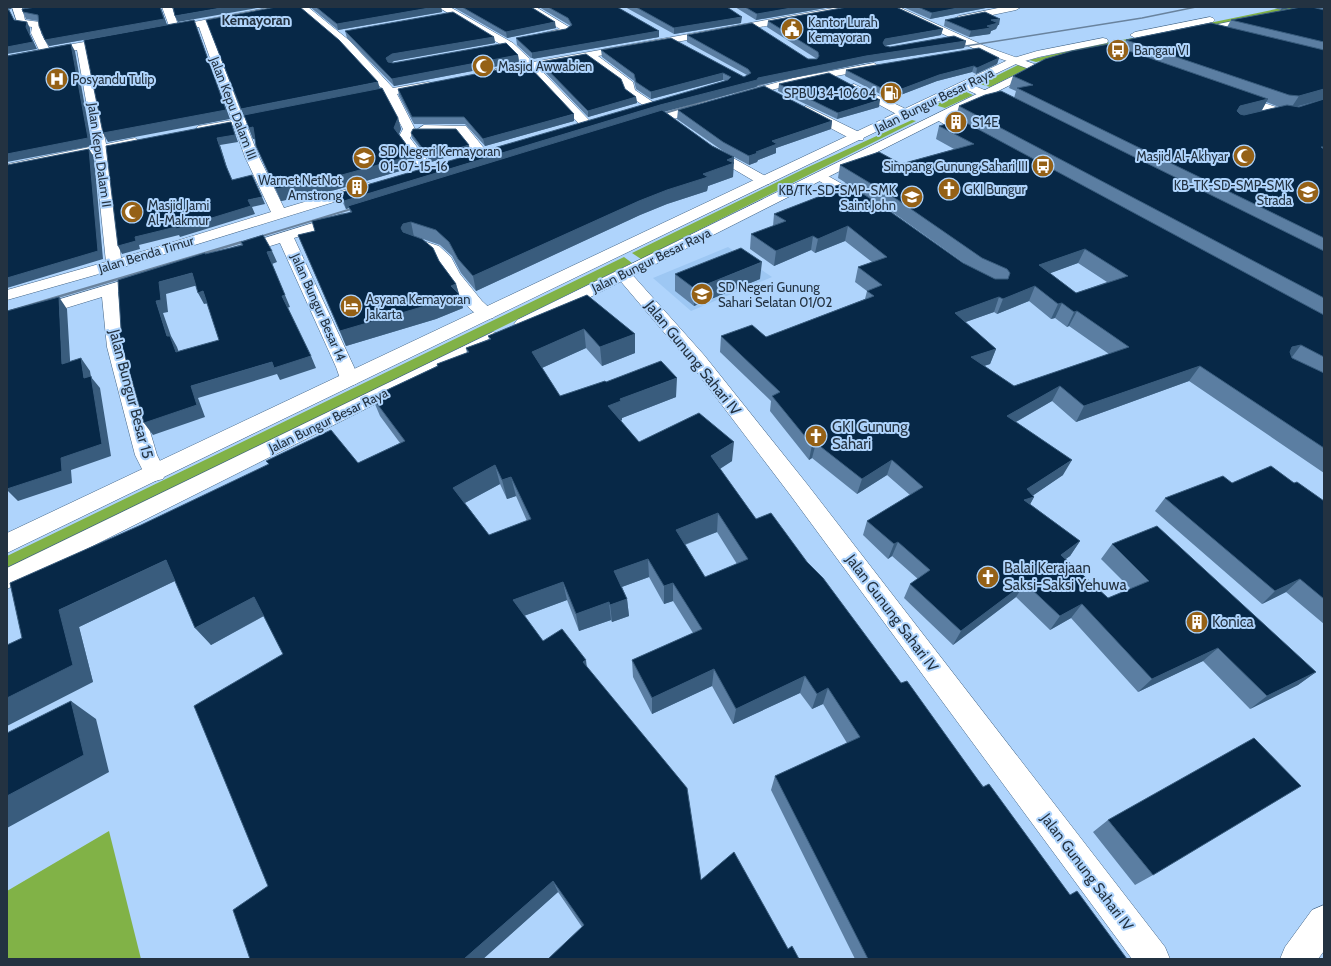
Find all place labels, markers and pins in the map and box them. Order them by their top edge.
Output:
place label: Kantor Lurah Kemayoran [808,14,878,45]
public building icon: Kantor Lurah Kemayoran [779,16,805,42]
bus stop icon: Bangau VI [1105,37,1131,63]
place label: Bangau VI [1134,42,1189,58]
mosque icon: Masjid Awwabien [470,53,496,79]
place label: Masjid Awwabien [498,58,592,75]
hospital icon: Posyandu Tulip [44,66,70,92]
place label: Posyandu Tulip [72,71,154,87]
fuel station icon: SPBU 34-10604 [878,80,904,106]
place label: SPBU 34-10604 [784,85,876,101]
building icon: S14E [943,109,969,135]
place label: S14E [972,114,999,130]
place label: SD Negeri Kemayoran 01-07-15-16 [380,143,501,174]
mosque icon: Masjid Al-Akhyar [1231,143,1257,169]
school or university icon: SD Negeri Kemayoran 01-07-15-16 [351,145,377,171]
place label: Masjid Al-Akhyar [1136,148,1229,165]
bus stop icon: Simpang Gunung Sahari III [1030,153,1056,179]
place label: Simpang Gunung Sahari III [883,158,1028,174]
place label: Warnet NetNot Amstrong [258,172,343,203]
building icon: Warnet NetNot Amstrong [344,174,370,200]
church icon: GKI Bungur [936,176,962,202]
place label: KB-TK-SD-SMP-SMK Strada [1174,177,1293,208]
school or university icon: KB-TK-SD-SMP-SMK Strada [1295,179,1321,205]
place label: GKI Bungur [964,181,1026,197]
place label: KB/TK-SD-SMP-SMK Saint John [779,182,897,213]
school or university icon: KB/TK-SD-SMP-SMK Saint John [899,184,925,210]
place label: Masjid Jami Al-Makmur [148,197,210,228]
mosque icon: Masjid Jami Al-Makmur [119,199,145,225]
place label: SD Negeri Gunung Sahari Selatan 01/02 [718,279,833,310]
school or university icon: SD Negeri Gunung Sahari Selatan 01/02 [689,281,715,307]
place label: Asyana Kemayoran Jakarta [365,291,471,322]
hotel icon: Asyana Kemayoran Jakarta [338,293,364,319]
place label: GKI Gunung Sahari [832,418,908,453]
church icon: GKI Gunung Sahari [803,423,829,449]
place label: Balai Kerajaan Saksi-Saksi Yehuwa [1004,559,1127,594]
church icon: Balai Kerajaan Saksi-Saksi Yehuwa [975,564,1001,590]
building icon: Konica [1184,609,1210,635]
place label: Konica [1212,613,1255,631]

